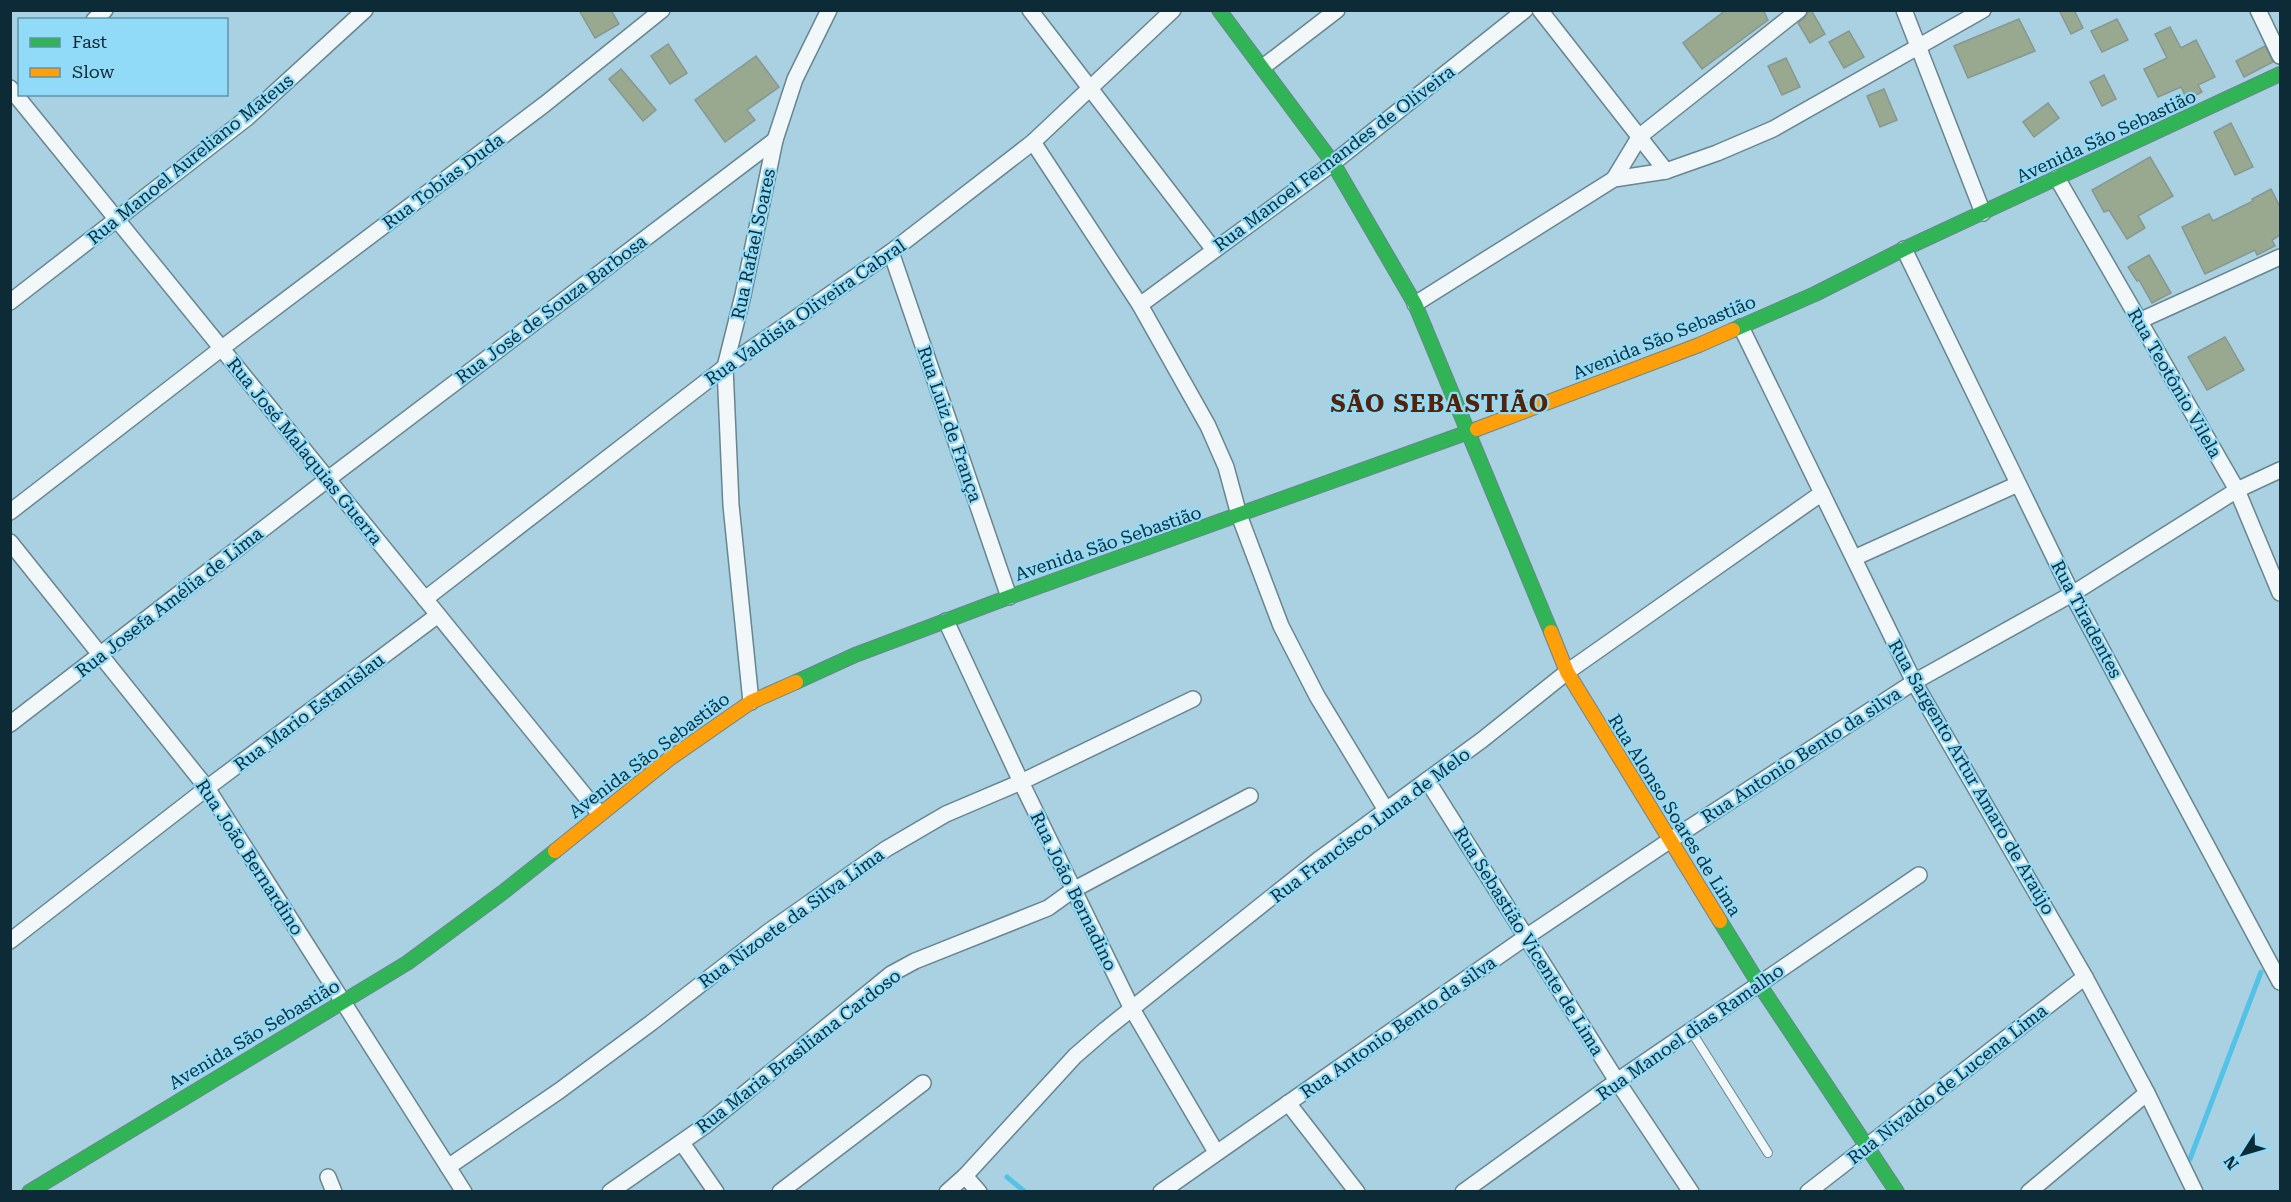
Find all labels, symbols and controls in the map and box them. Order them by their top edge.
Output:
legend [18,18,228,96]
text: Fast [72,31,107,52]
street label: Rua Manoel Fernandes de Oliveira [1210,60,1459,255]
text: Slow [72,61,114,82]
street label: Rua Manoel Aureliano Mateus [83,70,297,248]
street label: Avenida São Sebastião [2013,85,2199,187]
street label: Rua Tobias Duda [378,128,508,233]
street label: Rua Rafael Soares [727,167,779,321]
street label: Rua José de Souza Barbosa [451,230,651,388]
street label: Rua Valdisia Oliveira Cabral [701,234,910,389]
street label: Avenida São Sebastião [1569,291,1759,383]
street label: Rua Teotônio Vilela [2124,305,2226,462]
street label: Rua Luiz de França [913,343,987,505]
street label: Rua José Malaquias Guerra [223,353,387,549]
district label: SÃO SEBASTIÃO [1330,389,1550,418]
street label: Avenida São Sebastião [1012,501,1204,585]
street label: Rua Josefa Amélia de Lima [71,522,267,681]
street label: Rua Tiradentes [2047,557,2127,681]
street label: Rua Sargento Artur Amaro de Araújo [1884,636,2060,918]
street label: Rua Mario Estanislau [230,649,388,775]
street label: Rua Antonio Bento da silva [1697,682,1905,827]
street label: Avenida São Sebastião [565,688,733,822]
street label: Rua Alonso Soares de Lima [1604,710,1746,920]
street label: Rua Francisco Luna de Melo [1266,743,1474,907]
street label: Rua João Bernardino [192,775,308,939]
street label: Rua João Bernadino [1026,808,1122,974]
street label: Rua Sebastião Vicente de Lima [1450,823,1609,1060]
street label: Rua Nizoete da Silva Lima [694,844,888,992]
street label: Rua Antonio Bento da silva [1296,951,1500,1103]
street label: Rua Manoel dias Ramalho [1592,959,1788,1105]
street label: Rua Maria Brasiliana Cardoso [691,964,905,1138]
street label: Avenida São Sebastião [165,975,343,1093]
street label: Rua Nivaldo de Lucena Lima [1843,999,2051,1169]
north arrow [2213,1124,2273,1184]
text: N [2220,1152,2243,1173]

